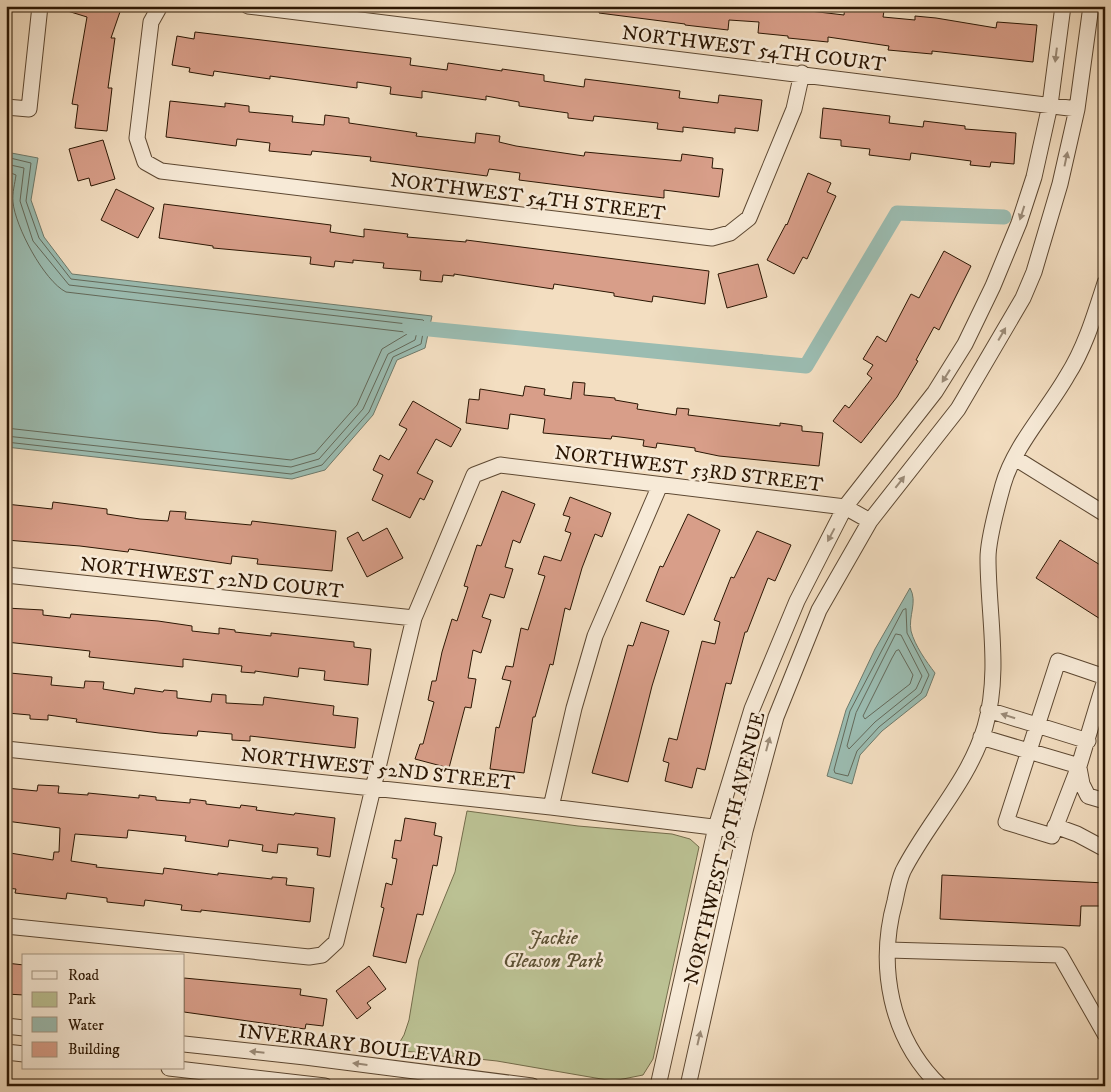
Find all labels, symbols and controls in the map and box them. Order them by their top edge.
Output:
street label: NORTHWEST 54TH COURT [620,21,887,78]
one-way arrow [1052,47,1060,63]
one-way arrow [1062,152,1070,167]
street label: NORTHWEST 54TH STREET [389,168,667,227]
one-way arrow [1018,206,1026,221]
one-way arrow [997,328,1006,341]
one-way arrow [941,369,950,382]
street label: NORTHWEST 53RD STREET [553,441,824,498]
one-way arrow [895,476,906,489]
one-way arrow [827,528,835,543]
street label: NORTHWEST 52ND COURT [79,552,345,605]
street label: NORTHWEST 70TH AVENUE [679,709,772,987]
one-way arrow [1000,712,1015,720]
one-way arrow [765,736,773,751]
street label: NORTHWEST 52ND STREET [239,743,516,796]
park label: Jackie Gleason Park [503,926,604,974]
legend [22,954,185,1070]
text: Road [68,966,100,985]
text: Park [68,990,97,1009]
text: Water [67,1016,104,1035]
street label: INVERRARY BOULEVARD [237,1019,483,1074]
one-way arrow [695,1031,703,1046]
text: Building [68,1040,120,1059]
one-way arrow [248,1048,264,1056]
one-way arrow [351,1060,367,1068]

